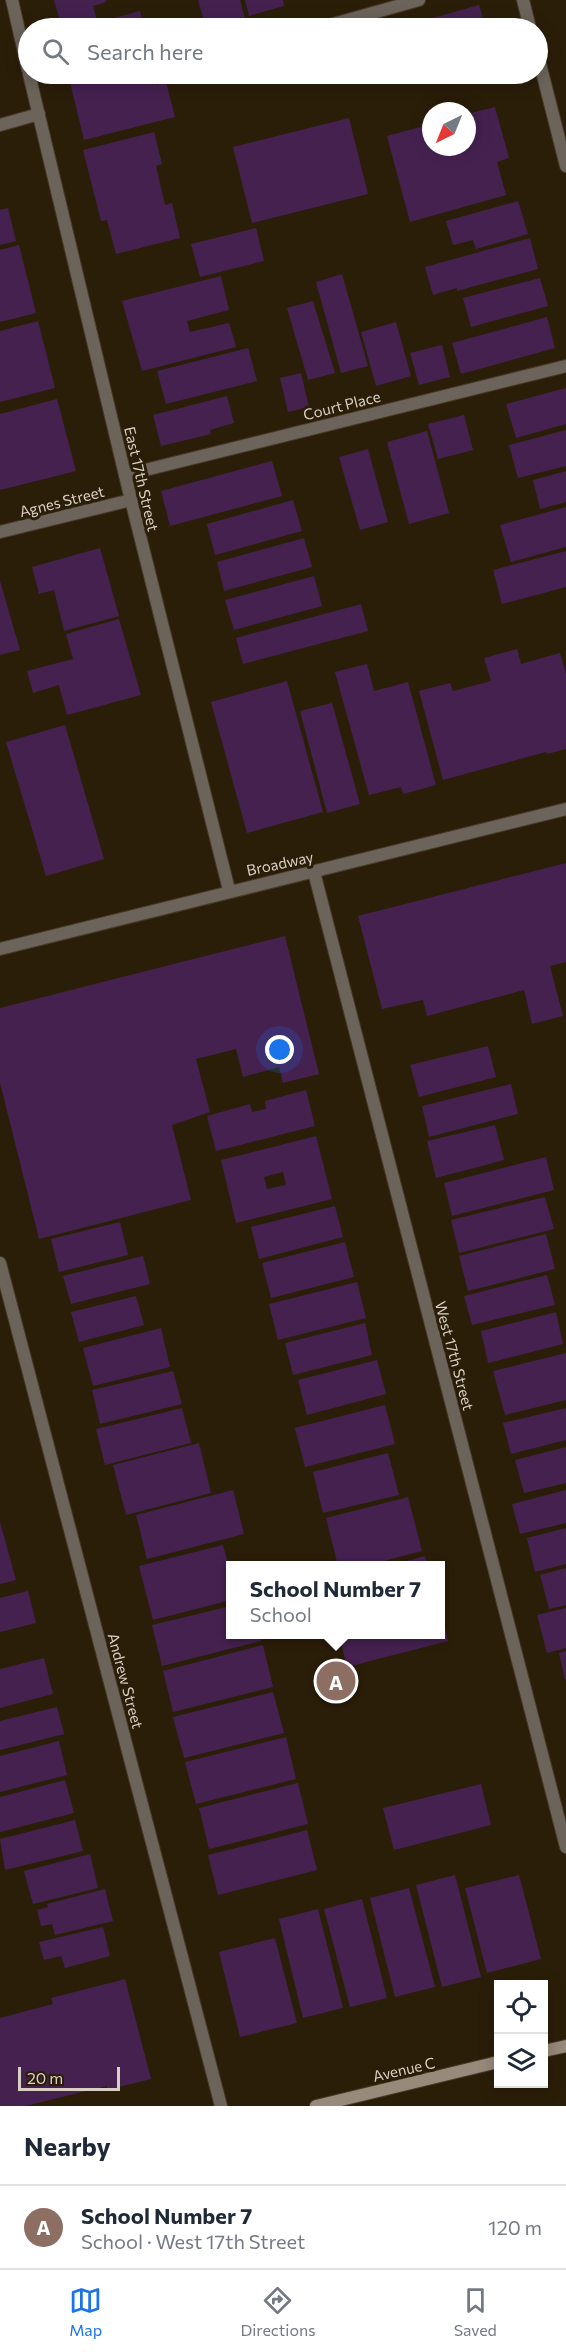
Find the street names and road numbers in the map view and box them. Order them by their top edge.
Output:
street label: Court Place [301,387,382,423]
street label: East 17th Street [121,425,163,533]
street label: Agnes Street [17,482,106,520]
street label: Broadway [245,847,315,879]
street label: West 17th Street [432,1299,478,1412]
street label: Andrew Street [105,1631,147,1731]
street label: Avenue C [371,2053,437,2085]

